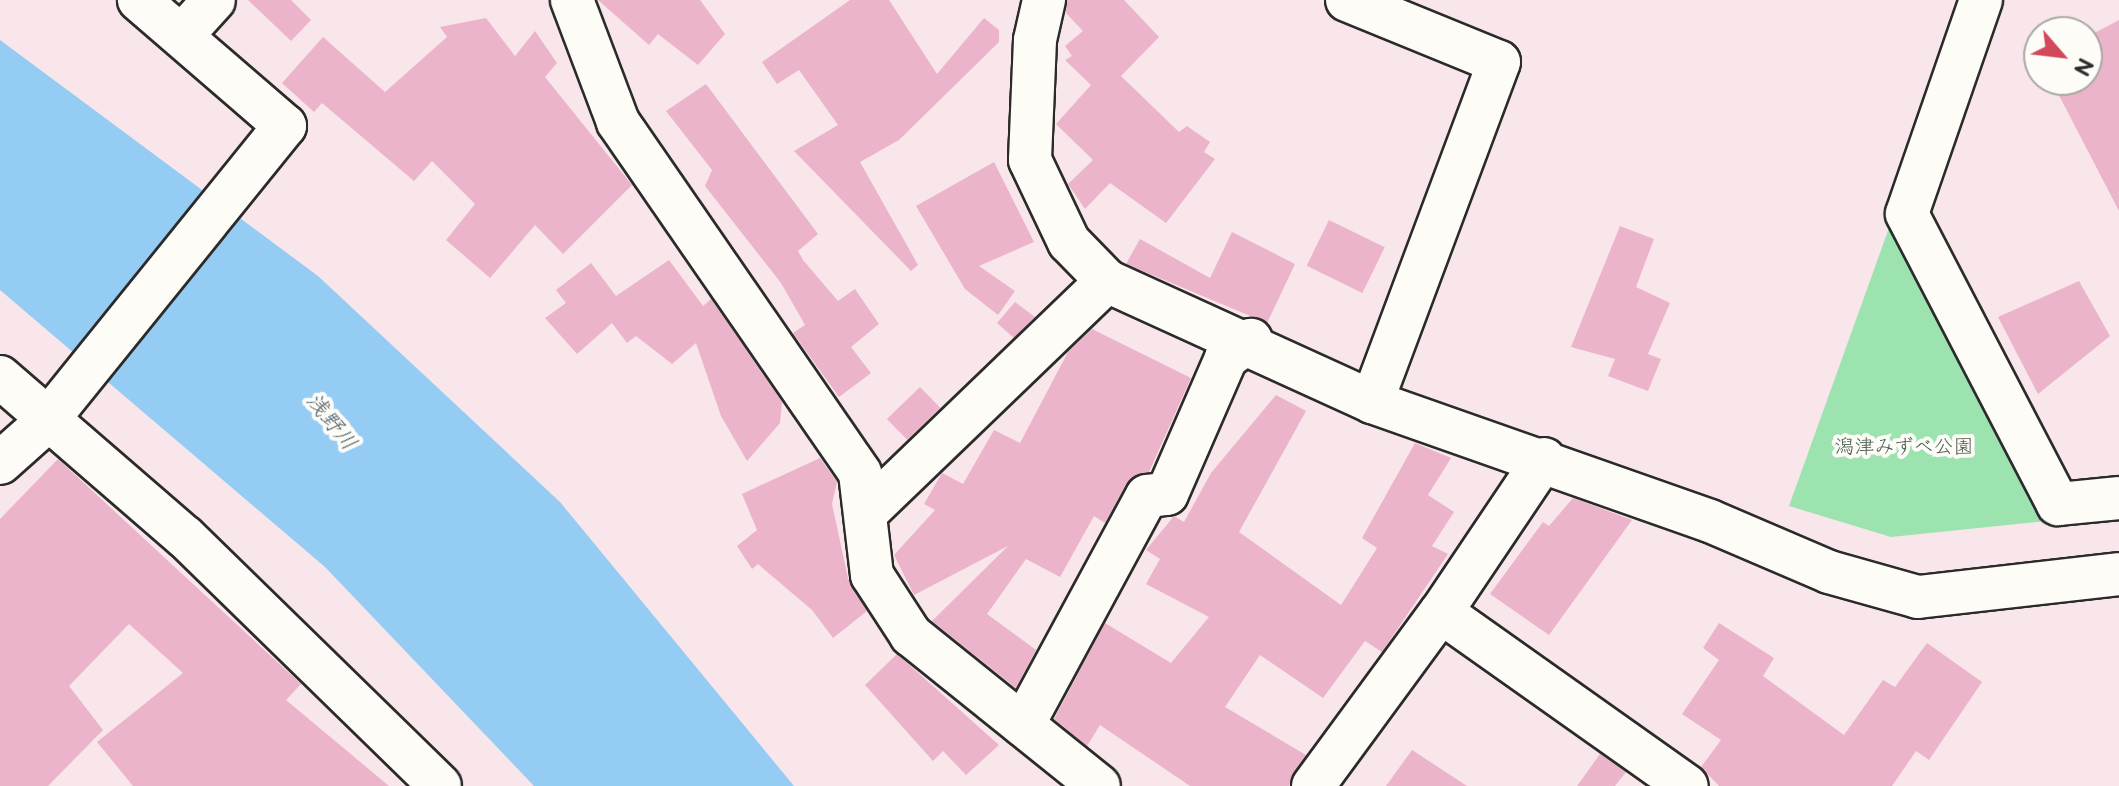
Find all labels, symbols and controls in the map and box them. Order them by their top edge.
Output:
north arrow [2023,16,2103,96]
text: N [2067,53,2099,80]
water label: 浅野川 [300,388,362,456]
park label: 潟津みずべ公園 [1834,435,1974,459]

